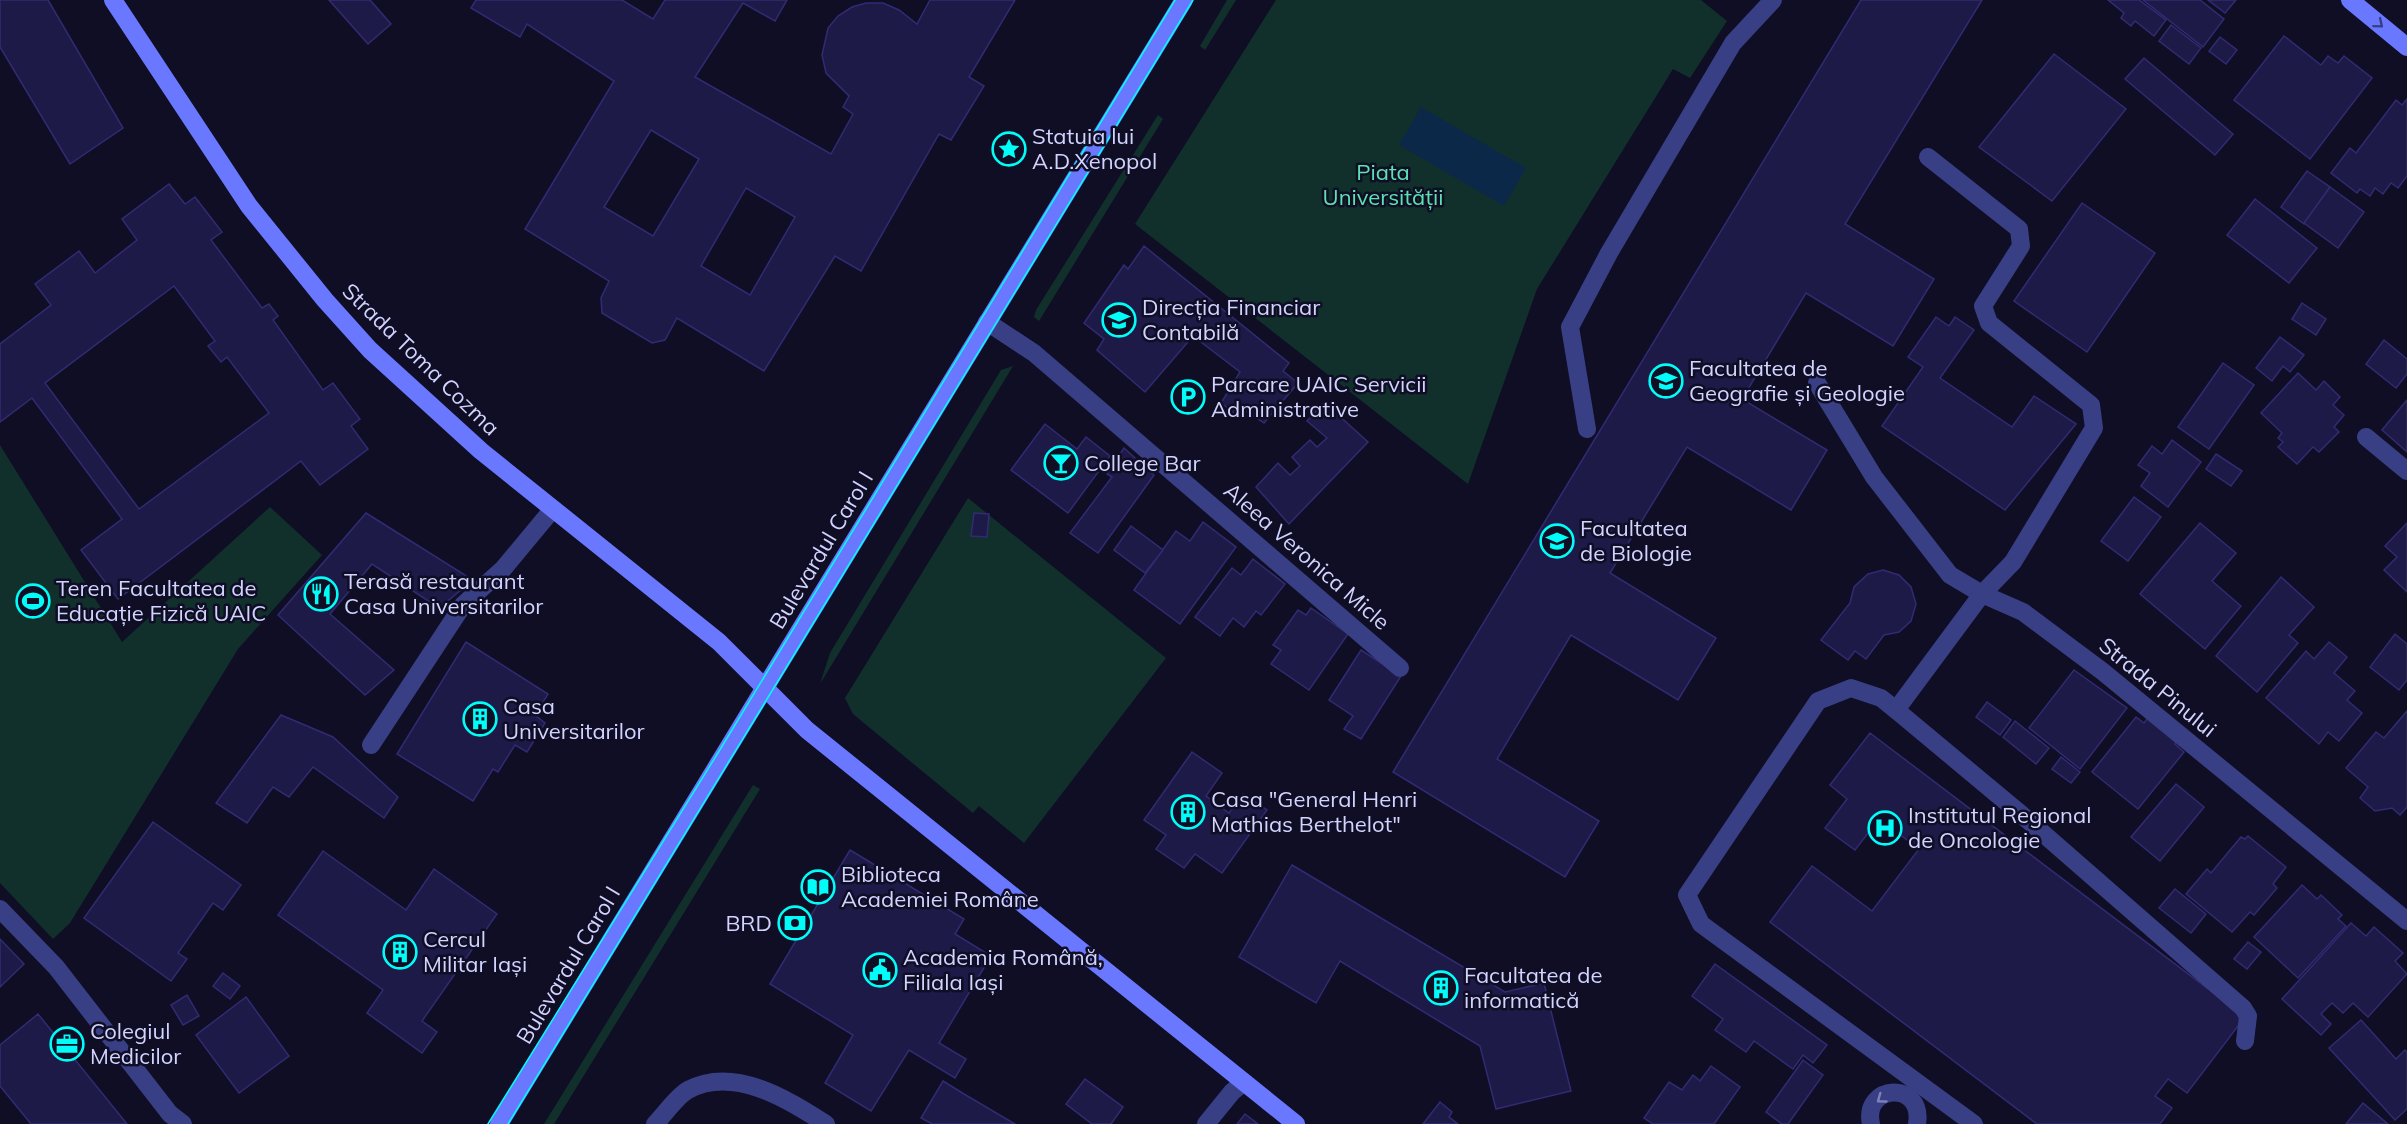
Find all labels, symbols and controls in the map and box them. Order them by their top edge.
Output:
one-way arrow [2372,16,2383,27]
place label: Statuia lui A.D.Xenopol [1032,122,1157,175]
place icon: Statuia lui A.D.Xenopol [991,131,1027,167]
park label: Piata Universității [1323,158,1443,211]
street label: Strada Toma Cozma [337,277,505,441]
place label: Direcția Financiar Contabilă [1142,293,1320,346]
school or university icon: Direcția Financiar Contabilă [1101,302,1137,338]
place label: Facultatea de Geografie și Geologie [1689,354,1905,407]
school or university icon: Facultatea de Geografie și Geologie [1648,363,1684,399]
place label: Parcare UAIC Servicii Administrative [1211,370,1427,423]
parking icon: Parcare UAIC Servicii Administrative [1170,379,1206,415]
bar icon: College Bar [1043,445,1079,481]
place label: College Bar [1084,449,1200,477]
street label: Bulevardul Carol I [763,466,879,634]
street label: Aleea Veronica Micle [1218,476,1396,636]
place label: Facultatea de Biologie [1580,514,1692,567]
school or university icon: Facultatea de Biologie [1539,523,1575,559]
place label: Terasă restaurant Casa Universitarilor [344,567,543,620]
place label: Teren Facultatea de Educație Fizică UAIC [56,574,266,627]
restaurant icon: Terasă restaurant Casa Universitarilor [303,576,339,612]
sports icon: Teren Facultatea de Educație Fizică UAIC [15,583,51,619]
street label: Strada Pinului [2094,631,2222,743]
place label: Casa Universitarilor [503,692,645,745]
building icon: Casa Universitarilor [462,701,498,737]
place label: Casa "General Henri Mathias Berthelot" [1211,785,1417,838]
building icon: Casa "General Henri Mathias Berthelot" [1170,794,1206,830]
place label: Institutul Regional de Oncologie [1908,801,2091,854]
hospital icon: Institutul Regional de Oncologie [1867,810,1903,846]
place label: Biblioteca Academiei Române [841,860,1039,913]
library icon: Biblioteca Academiei Române [800,869,836,905]
street label: Bulevardul Carol I [510,881,626,1049]
bank icon: BRD [777,905,813,941]
place label: BRD [725,909,772,937]
place label: Cercul Militar Iași [423,925,527,978]
building icon: Cercul Militar Iași [382,934,418,970]
place label: Academia Română, Filiala Iași [903,943,1103,996]
public building icon: Academia Română, Filiala Iași [862,952,898,988]
place label: Facultatea de informatică [1464,961,1603,1014]
building icon: Facultatea de informatică [1423,970,1459,1006]
place label: Colegiul Medicilor [90,1017,181,1070]
office icon: Colegiul Medicilor [49,1026,85,1062]
one-way arrow [1876,1092,1887,1103]

